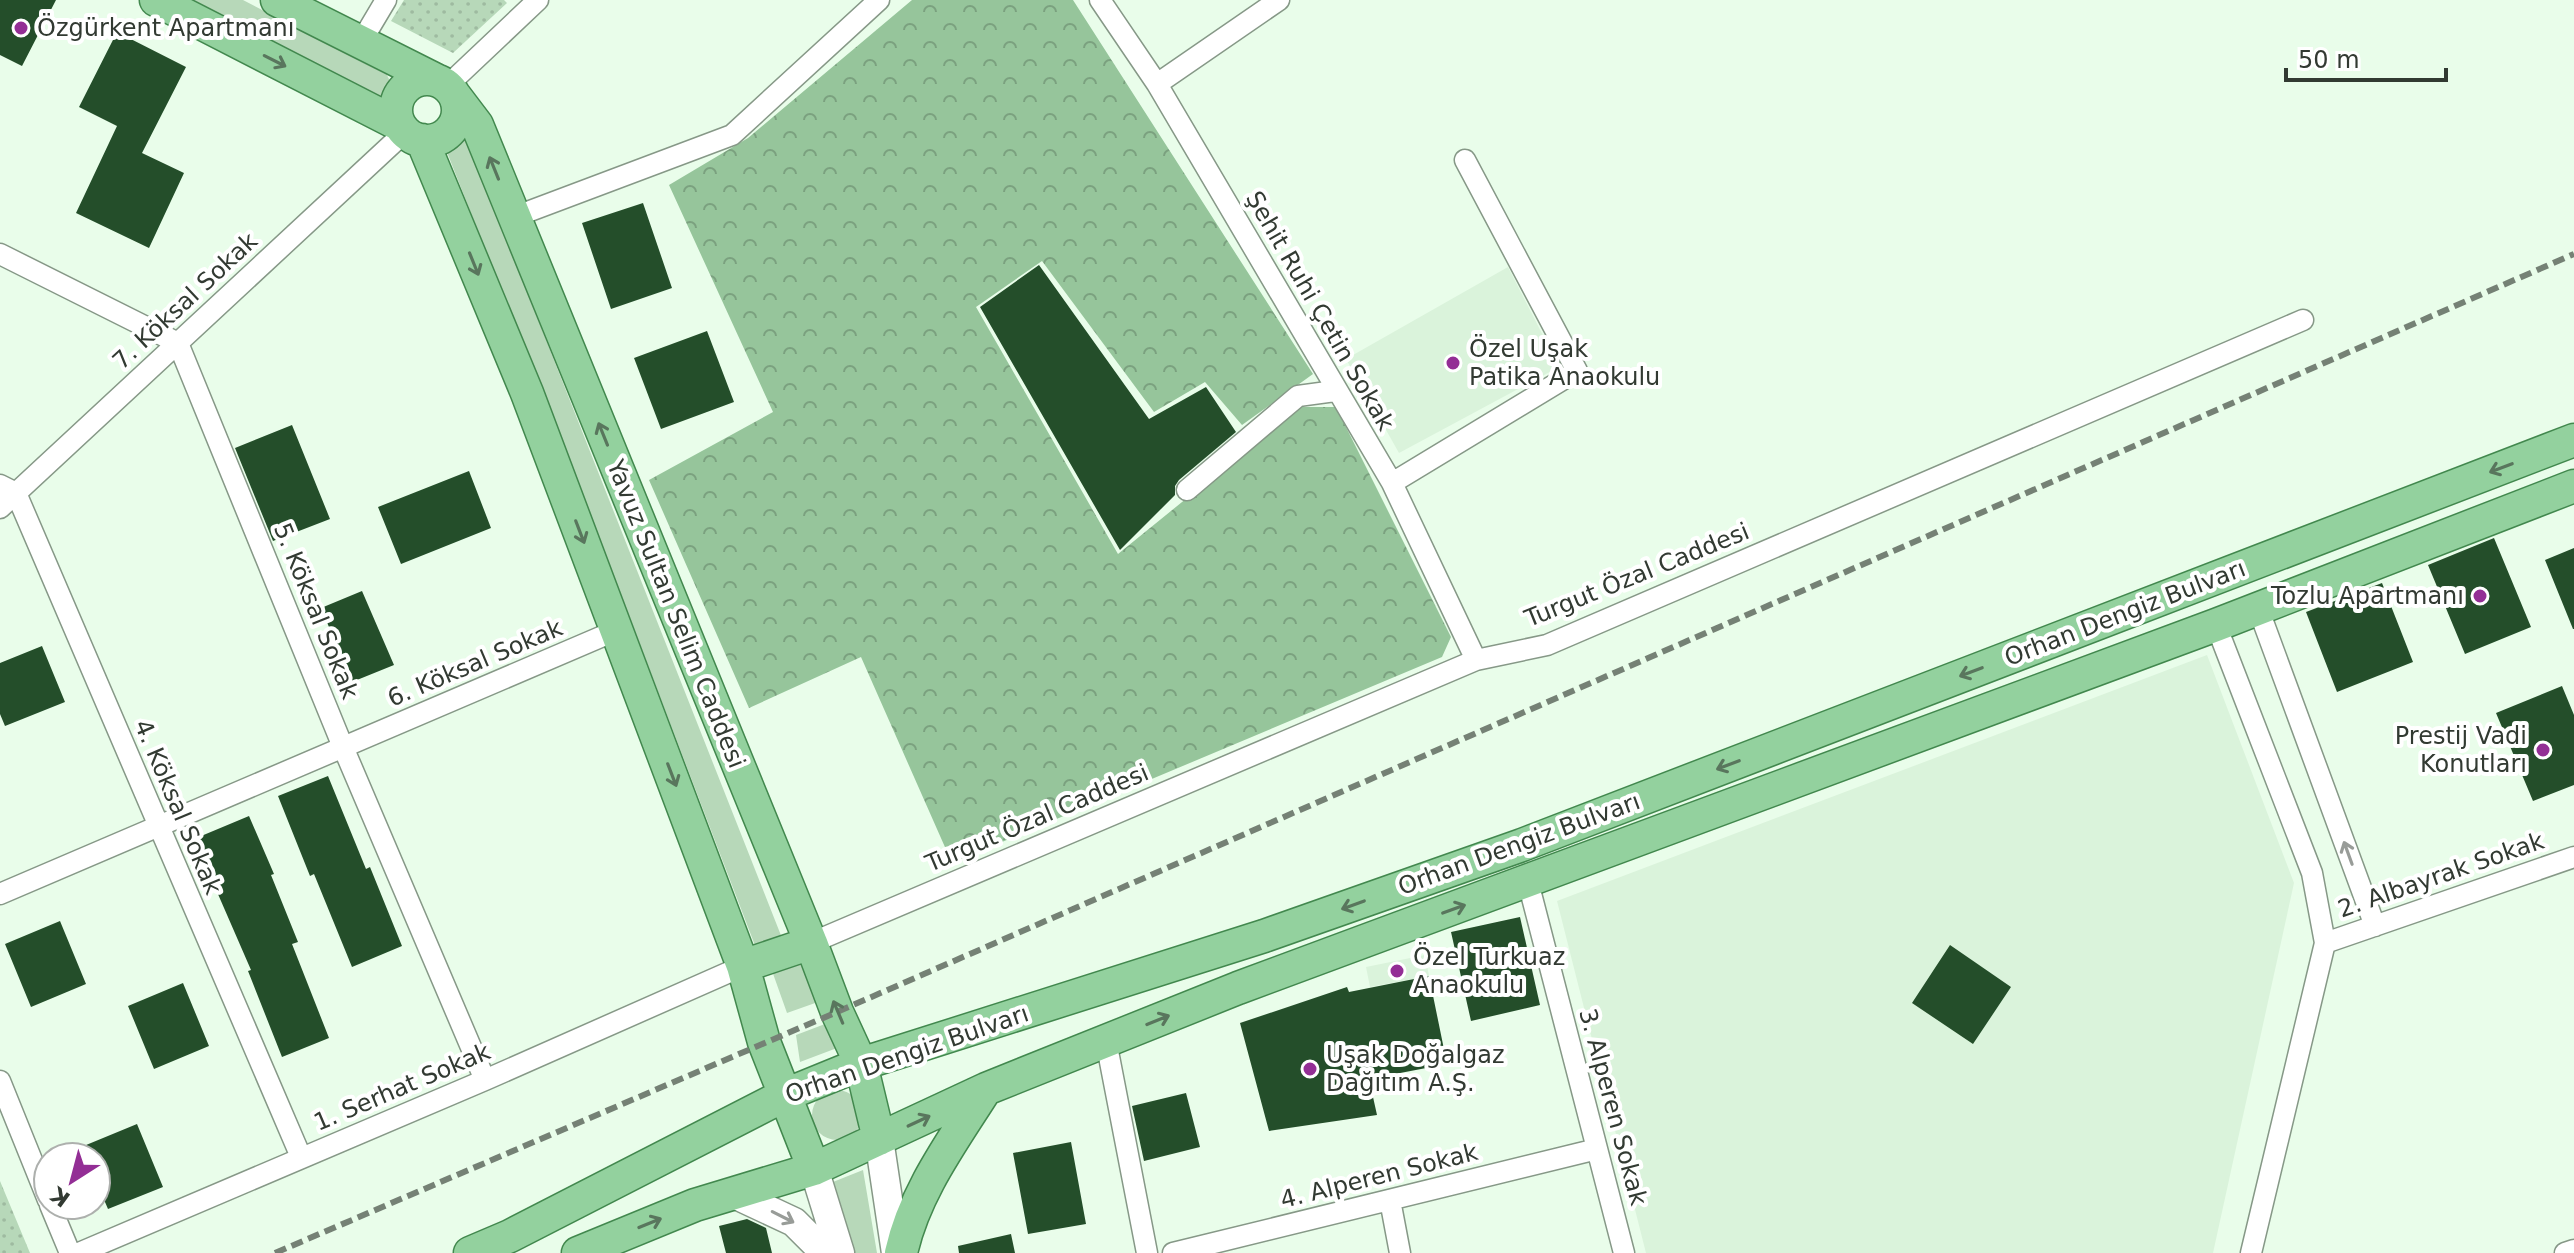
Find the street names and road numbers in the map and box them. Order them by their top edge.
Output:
street label: Şehit Ruhi Çetin Sokak [1240,186,1400,436]
street label: 7. Köksal Sokak [107,227,263,375]
street label: Yavuz Sultan Selim Caddesi [601,455,751,772]
street label: Turgut Özal Caddesi [1519,516,1753,633]
street label: 5. Köksal Sokak [268,519,364,703]
street label: Orhan Dengiz Bulvarı [2001,554,2249,672]
street label: 6. Köksal Sokak [383,614,567,712]
street label: 4. Köksal Sokak [129,715,227,899]
street label: Turgut Özal Caddesi [920,757,1153,878]
street label: Orhan Dengiz Bulvarı [1394,787,1644,901]
street label: 2. Albayrak Sokak [2334,827,2548,923]
street label: Orhan Dengiz Bulvarı [782,999,1032,1109]
street label: 3. Alperen Sokak [1573,1006,1653,1209]
street label: 1. Serhat Sokak [310,1037,495,1137]
street label: 4. Alperen Sokak [1277,1138,1481,1214]

